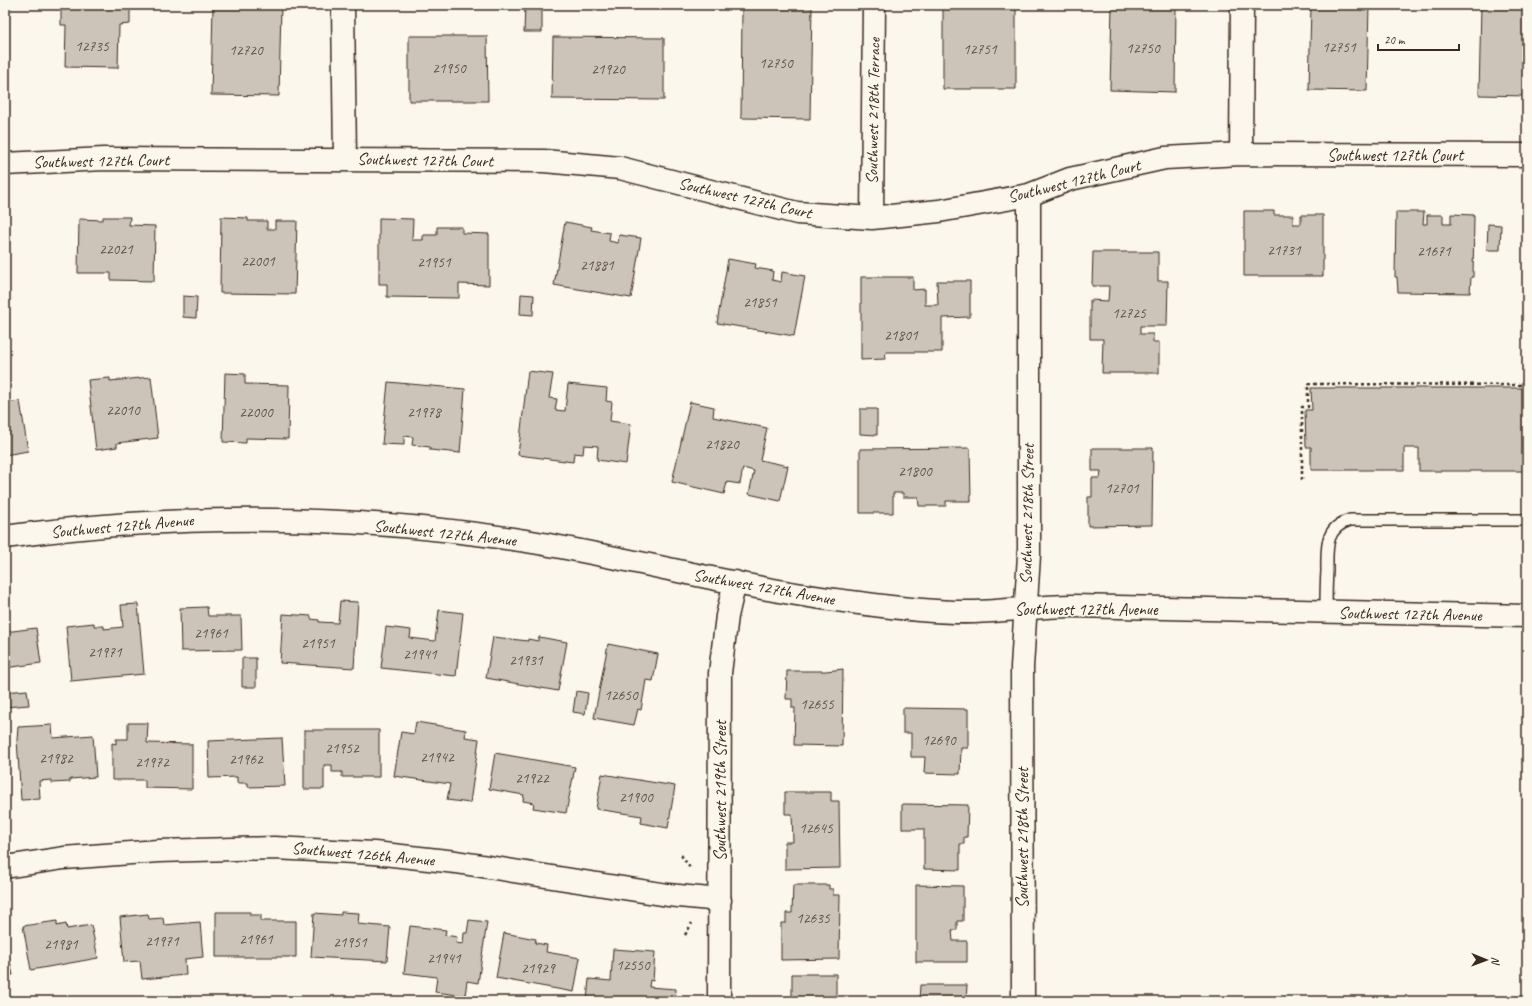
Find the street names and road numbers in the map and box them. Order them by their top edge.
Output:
street label: Southwest 218th Terrace [861,36,885,184]
street label: Southwest 127th Court [1327,145,1465,166]
street label: Southwest 127th Court [357,148,496,172]
street label: Southwest 127th Court [33,149,172,173]
street label: Southwest 127th Court [1005,154,1145,208]
street label: Southwest 127th Court [676,172,816,224]
street label: Southwest 218th Street [1015,441,1039,585]
street label: Southwest 127th Avenue [50,509,196,543]
street label: Southwest 127th Avenue [373,515,519,551]
street label: Southwest 127th Avenue [692,564,838,610]
street label: Southwest 127th Avenue [1014,599,1159,620]
street label: Southwest 127th Avenue [1338,602,1483,626]
street label: Southwest 219th Street [710,718,731,861]
street label: Southwest 218th Street [1012,765,1033,908]
street label: Southwest 126th Avenue [291,837,437,871]

